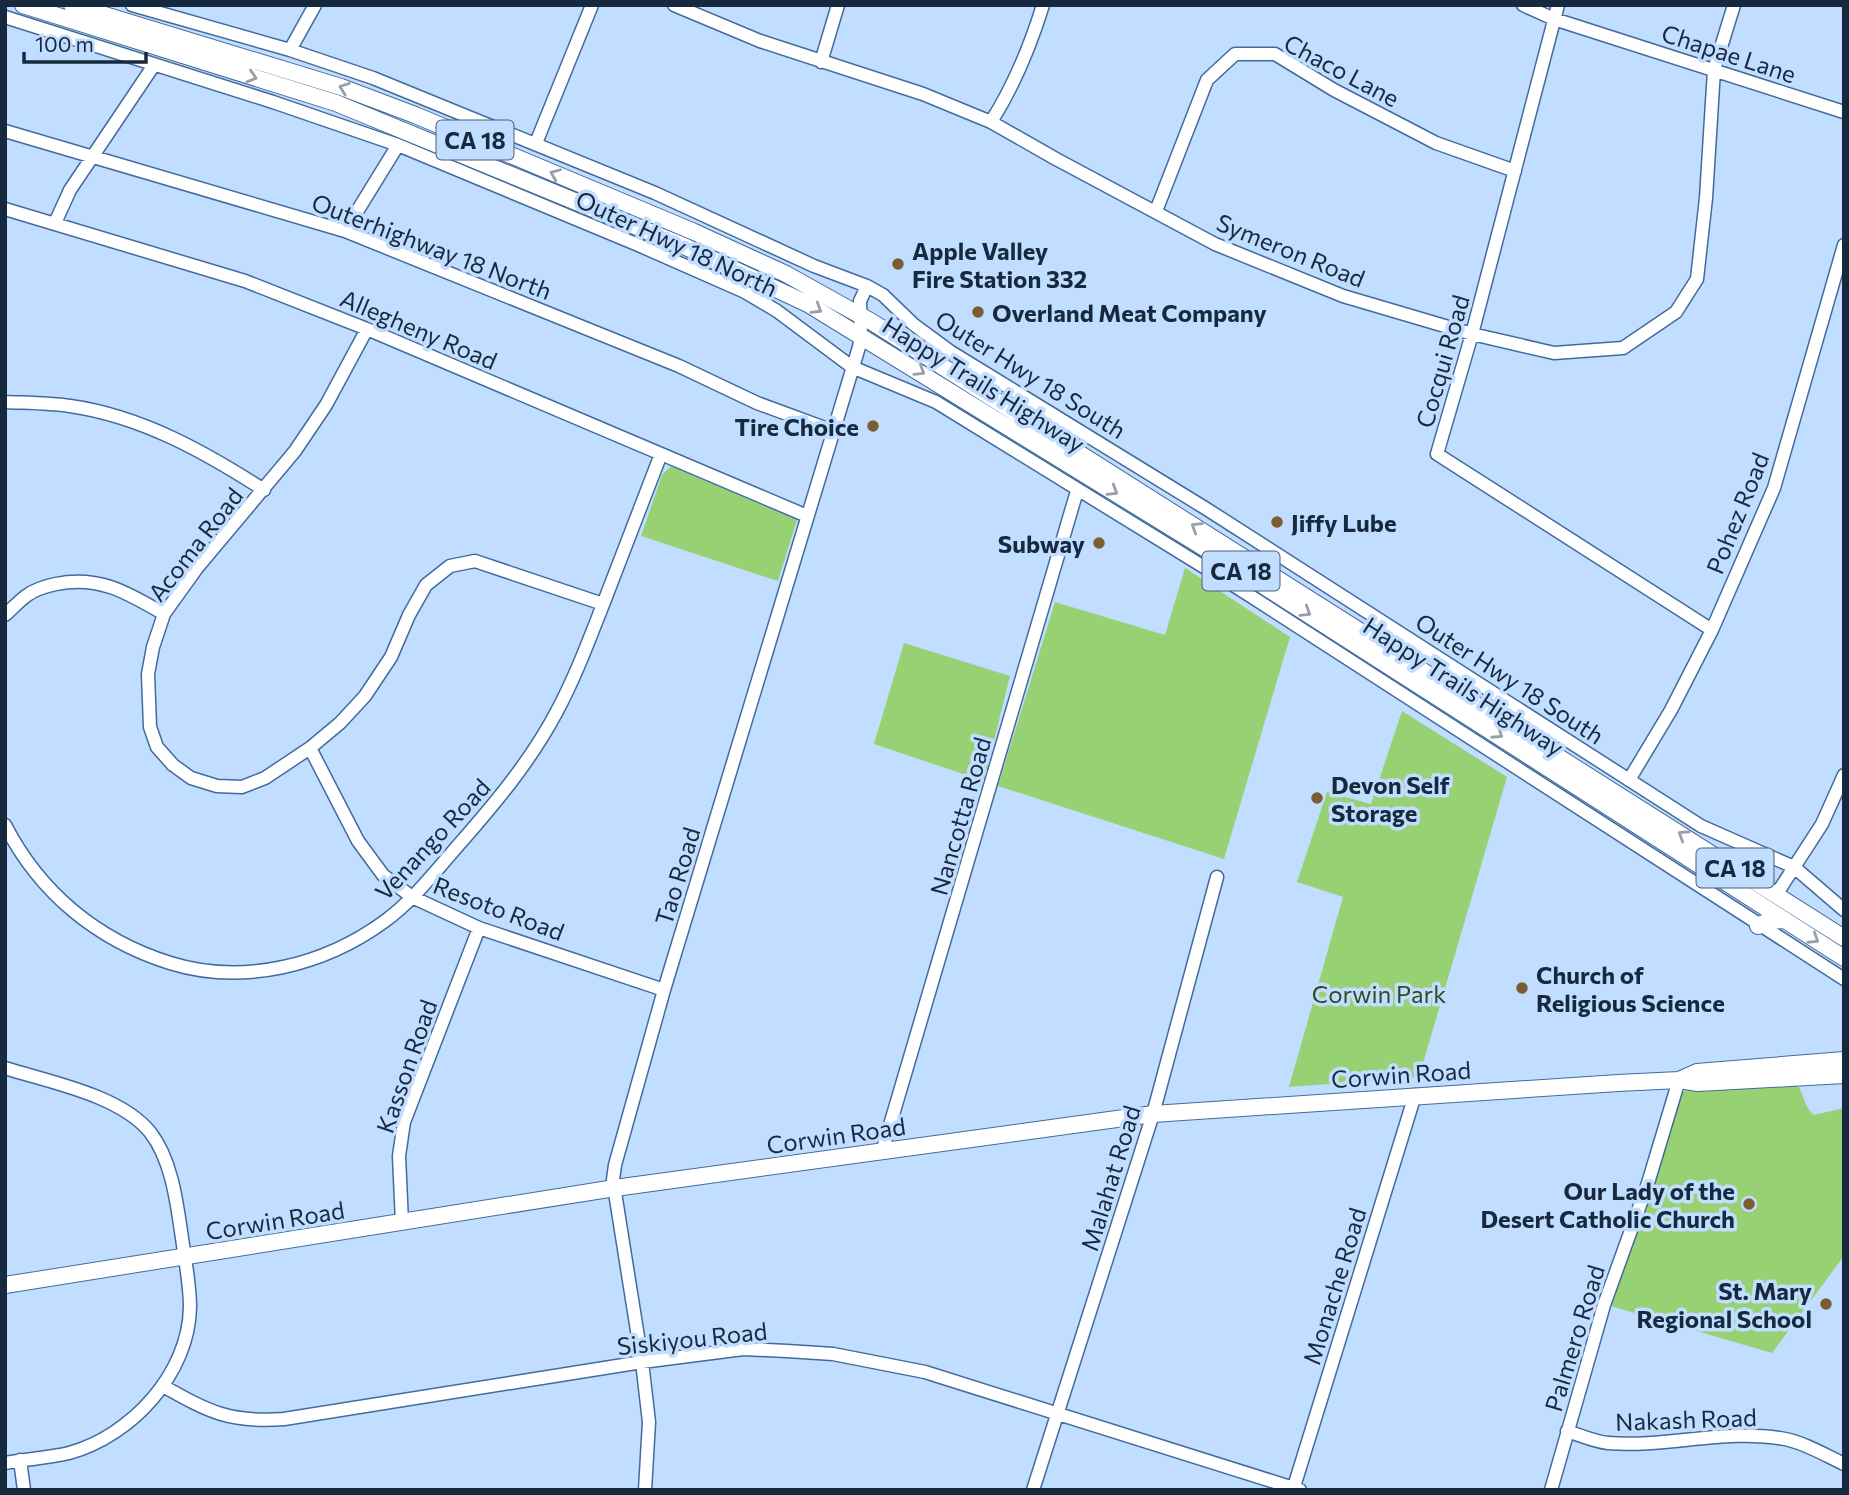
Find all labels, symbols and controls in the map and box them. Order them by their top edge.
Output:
street label: Chapae Lane [1658,18,1800,88]
scale bar [24,21,147,65]
street label: Chaco Lane [1279,28,1405,112]
text: 100 m [35,31,94,56]
one-way arrow [245,68,257,83]
one-way arrow [339,82,351,96]
road number: CA 18 [436,120,514,160]
one-way arrow [550,168,562,182]
street label: Outer Hwy 18 North [572,184,782,302]
street label: Outerhighway 18 North [308,187,556,305]
street label: Symeron Road [1213,207,1369,293]
place label: Apple Valley Fire Station 332 [912,236,1087,293]
marker: Apple Valley Fire Station 332 [890,256,906,272]
street label: Allegheny Road [336,283,502,375]
street label: Cocqui Road [1409,291,1475,431]
place label: Overland Meat Company [992,298,1267,327]
one-way arrow [809,301,822,314]
street label: Outer Hwy 18 South [931,304,1131,444]
marker: Overland Meat Company [970,304,986,320]
street label: Happy Trails Highway [878,310,1090,458]
one-way arrow [912,363,925,376]
place label: Tire Choice [734,412,859,441]
marker: Tire Choice [865,418,881,434]
street label: Pohez Road [1700,448,1774,578]
street label: Acoma Road [142,481,248,607]
one-way arrow [1105,482,1118,495]
place label: Jiffy Lube [1291,508,1397,537]
marker: Jiffy Lube [1269,514,1285,530]
one-way arrow [1191,522,1204,535]
place label: Subway [998,529,1085,558]
marker: Subway [1091,535,1107,551]
road number: CA 18 [1202,552,1280,590]
one-way arrow [1298,603,1311,616]
street label: Outer Hwy 18 South [1410,606,1610,750]
street label: Happy Trails Highway [1358,610,1570,762]
one-way arrow [1490,725,1503,738]
street label: Nancotta Road [924,734,996,898]
place label: Devon Self Storage [1331,770,1450,827]
street label: Venango Road [368,772,496,906]
marker: Devon Self Storage [1309,790,1325,806]
street label: Tao Road [648,824,706,928]
one-way arrow [1678,830,1691,843]
road number: CA 18 [1696,848,1774,888]
street label: Resoto Road [430,870,568,946]
one-way arrow [1806,931,1819,943]
place label: Church of Religious Science [1536,960,1725,1017]
park label: Corwin Park [1312,979,1446,1008]
marker: Church of Religious Science [1514,980,1530,996]
street label: Kasson Road [370,995,442,1137]
street label: Corwin Road [1330,1055,1472,1093]
street label: Malahat Road [1074,1102,1146,1254]
street label: Corwin Road [765,1111,907,1159]
place label: Our Lady of the Desert Catholic Church [1480,1176,1735,1233]
street label: Corwin Road [204,1195,346,1245]
marker: Our Lady of the Desert Catholic Church [1741,1196,1757,1212]
street label: Monache Road [1296,1204,1372,1368]
street label: Palmero Road [1538,1261,1610,1415]
place label: St. Mary Regional School [1637,1276,1812,1333]
marker: St. Mary Regional School [1818,1296,1834,1312]
street label: Siskiyou Road [616,1316,768,1360]
street label: Nakash Road [1615,1402,1757,1436]

